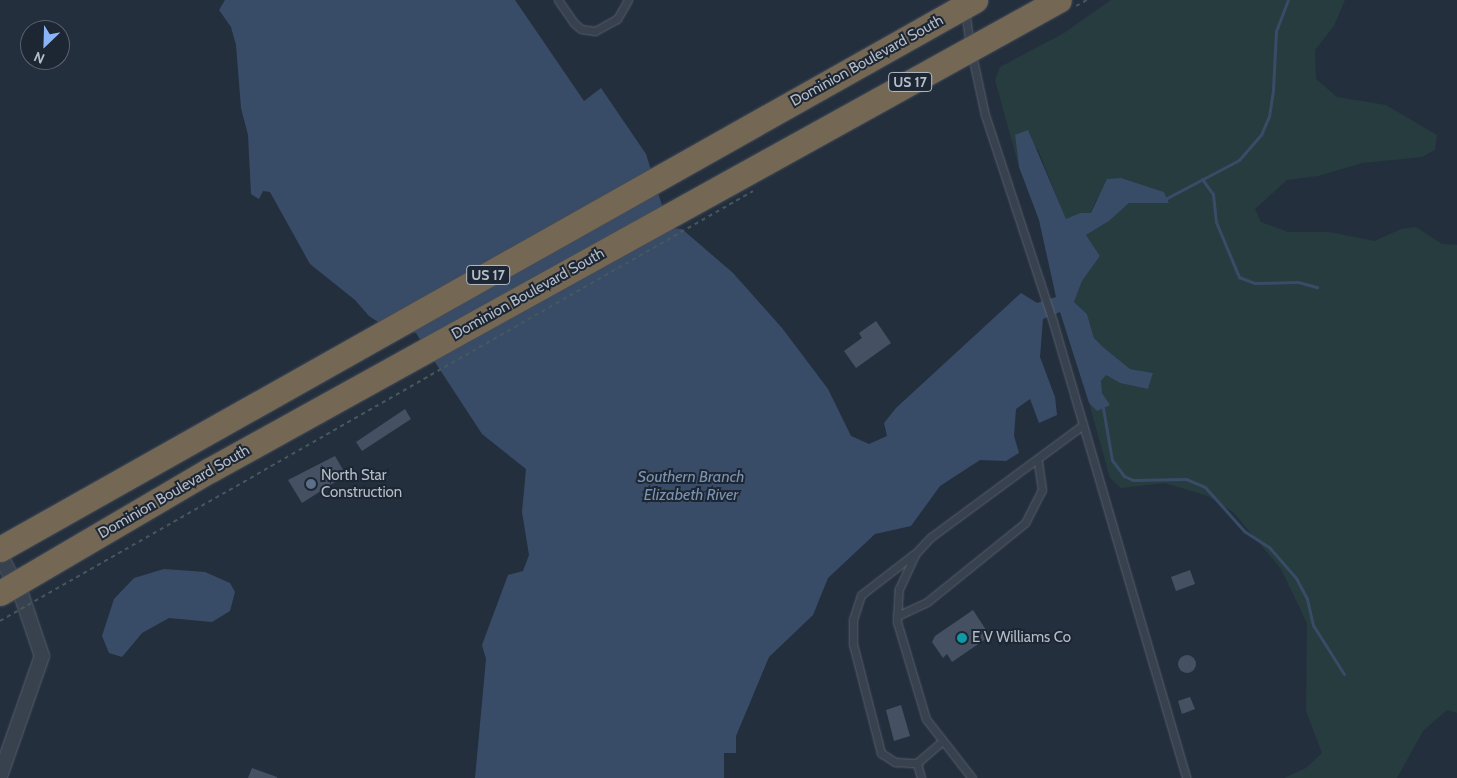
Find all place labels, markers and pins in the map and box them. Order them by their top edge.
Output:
place label: North Star Construction [321,466,402,501]
marker: North Star Construction [305,478,317,490]
place label: E V Williams Co [972,629,1071,647]
marker: E V Williams Co [956,632,968,644]

